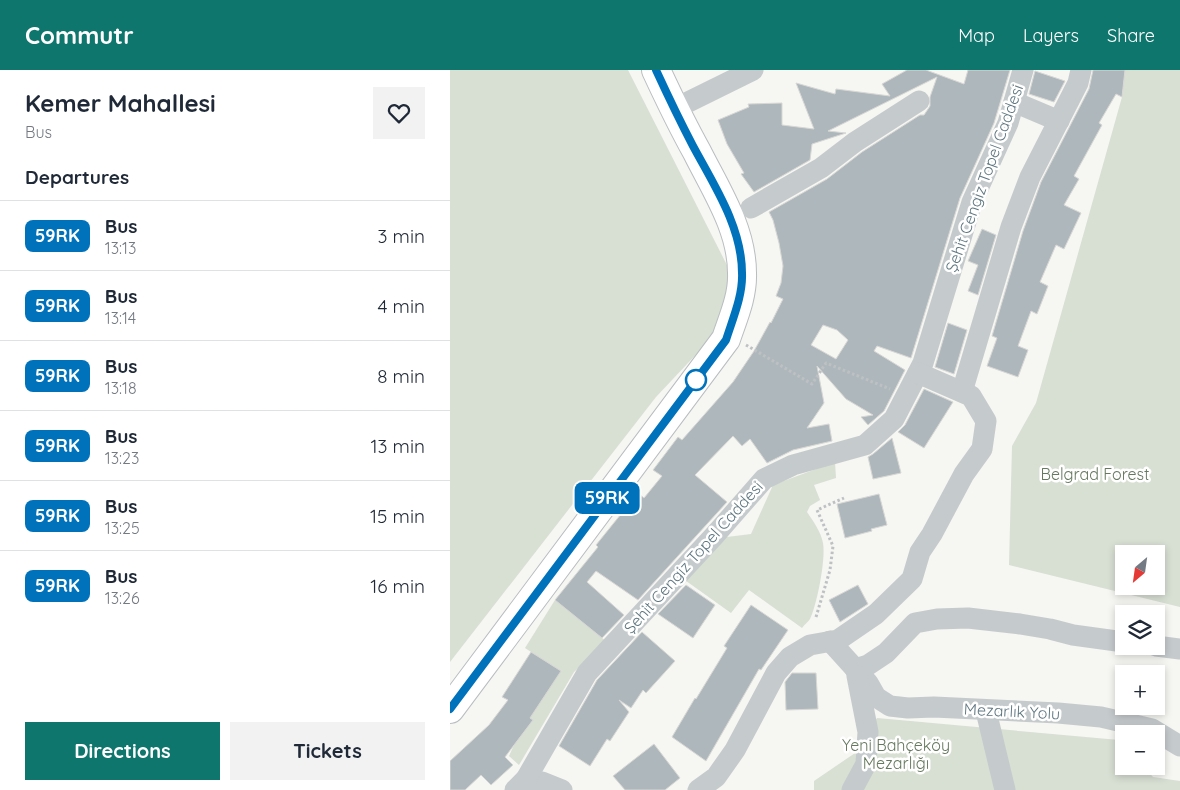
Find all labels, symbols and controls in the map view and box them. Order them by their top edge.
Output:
text: Commutr [25,20,134,50]
text: Map [958,24,995,47]
text: Layers [1023,24,1079,47]
text: Share [1107,24,1155,47]
street label: Şehit Cengiz Topel Caddesi [941,81,1027,275]
button: heart [373,87,425,139]
text: Kemer Mahallesi [25,88,216,118]
text: Bus [25,122,52,142]
text: Departures [25,165,129,189]
text: Bus [105,214,138,238]
text: 59RK [35,224,80,247]
text: 3 min [377,224,425,248]
text: 13:13 [105,238,136,258]
text: Bus [105,284,138,308]
text: 59RK [35,294,80,317]
text: 4 min [377,294,425,318]
text: 13:14 [105,308,136,328]
text: Bus [105,354,138,378]
text: 59RK [35,364,80,387]
text: 8 min [377,364,425,388]
unlabelled marker [685,369,707,391]
text: 13:18 [105,378,137,398]
text: Bus [105,424,138,448]
text: 59RK [35,434,80,457]
text: 13 min [370,434,425,458]
text: 13:23 [105,448,139,468]
park label: Belgrad Forest [1041,464,1149,484]
street label: Şehit Cengiz Topel Caddesi [619,477,767,637]
line badge: 59RK [572,482,642,514]
text: 59RK [585,486,629,509]
text: Bus [105,494,138,518]
text: 59RK [35,504,80,527]
text: 15 min [370,504,425,528]
text: 13:25 [105,518,140,538]
north arrow [1115,545,1165,595]
map controls [1115,545,1165,775]
text: Bus [105,564,138,588]
text: 59RK [35,574,80,597]
text: 16 min [370,574,425,598]
text: 13:26 [105,588,140,608]
button: layers [1115,605,1165,655]
button: + [1115,665,1165,715]
street label: Mezarlık Yolu [963,698,1061,724]
button: Directions [25,722,220,780]
button: Tickets [230,722,425,780]
button: − [1115,725,1165,775]
park label: Yeni Bahçeköy Mezarlığı [842,735,950,773]

